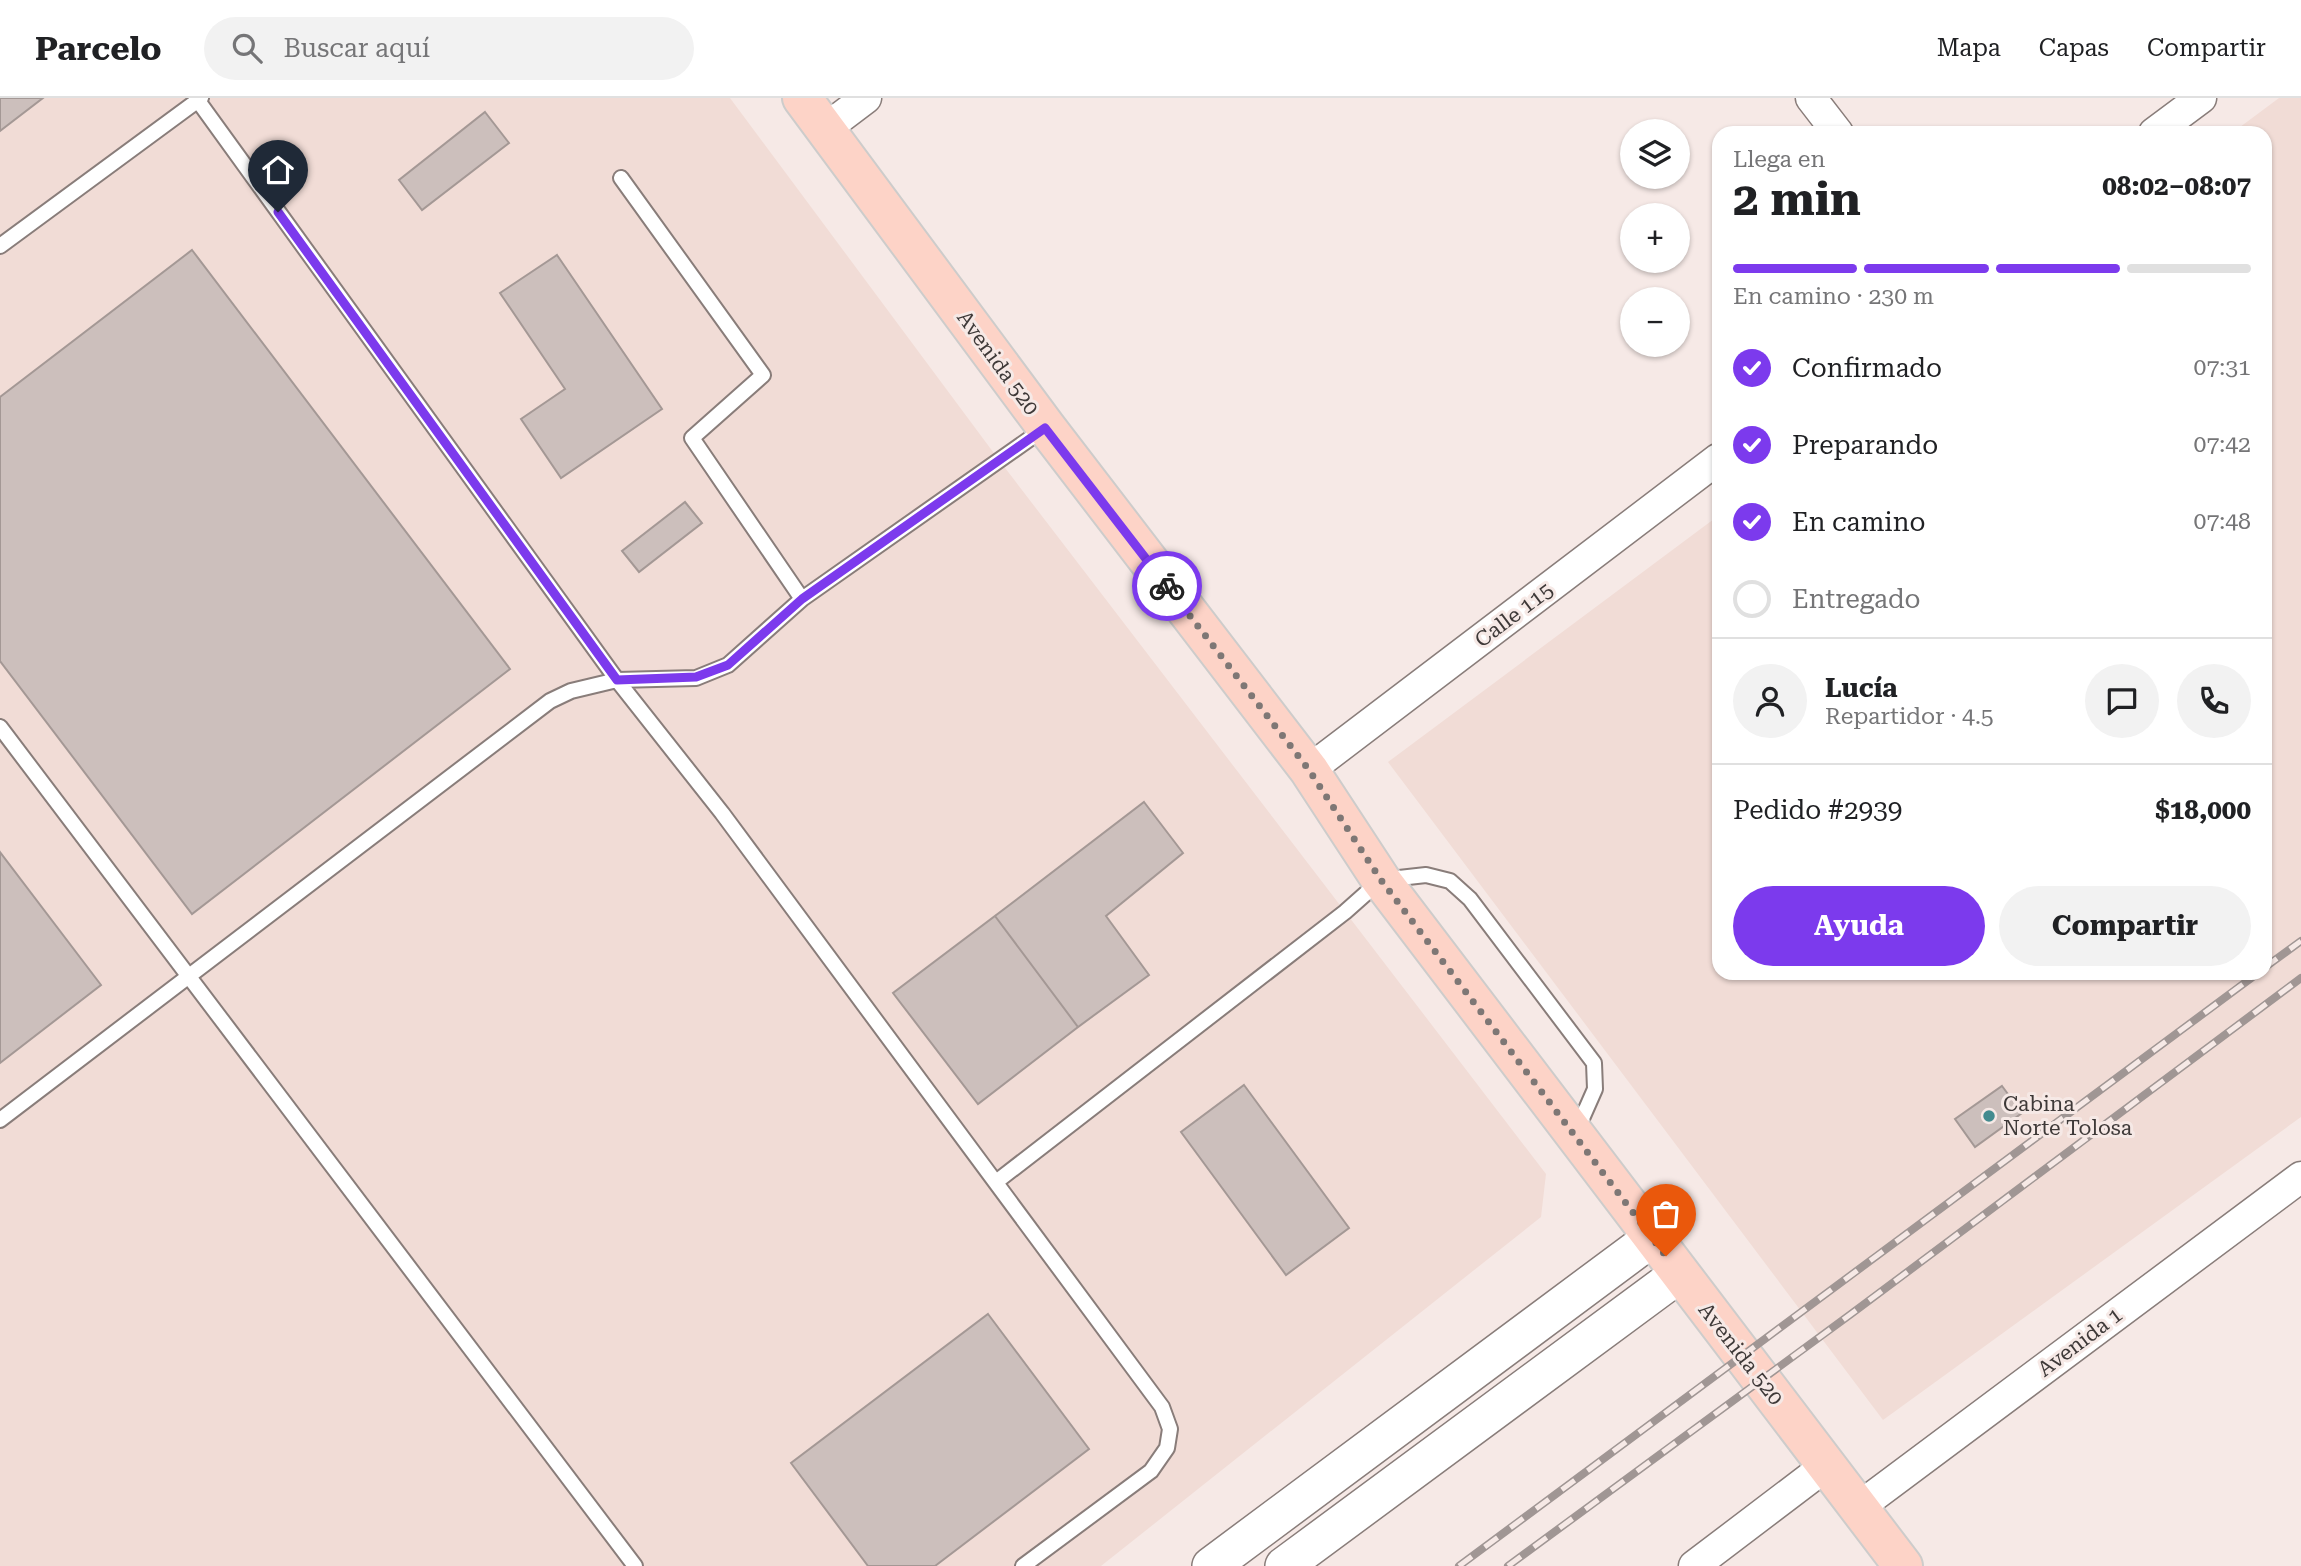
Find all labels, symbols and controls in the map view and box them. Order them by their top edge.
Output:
search box [204,17,694,80]
text: Parcelo [35,29,162,68]
icon: search [228,29,266,67]
text: Buscar aquí [284,33,430,63]
text: Mapa [1937,34,2001,62]
text: Capas [2039,34,2109,62]
text: Compartir [2147,34,2266,62]
map controls [1620,119,1690,357]
button: layers [1620,119,1690,189]
pin [248,140,308,212]
text: Llega en [1733,146,1825,173]
icon: home [259,151,297,189]
text: 08:02–08:07 [2102,171,2251,201]
text: 2 min [1733,172,1861,226]
button: + [1620,203,1690,273]
text: En camino · 230 m [1733,283,1934,310]
button: − [1620,287,1690,357]
street label: Avenida 520 [952,306,1044,420]
icon: check [1733,349,1771,387]
text: Confirmado [1792,353,1942,383]
text: 07:31 [2194,354,2251,381]
icon: check [1733,426,1771,464]
text: Preparando [1792,430,1938,460]
text: 07:42 [2194,431,2251,458]
icon: check [1733,503,1771,541]
text: En camino [1792,507,1925,537]
text: 07:48 [2194,508,2251,535]
courier [1132,551,1202,621]
icon: bike [1148,567,1186,605]
street label: Calle 115 [1470,578,1558,652]
text: Entregado [1792,584,1921,614]
button: person [1733,664,1807,738]
button: chat [2085,664,2159,738]
button: phone [2177,664,2251,738]
text: Lucía [1825,673,1898,703]
text: Repartidor · 4.5 [1825,703,1994,730]
text: Pedido #2939 [1733,795,1902,825]
text: $18,000 [2155,795,2251,825]
button: Ayuda [1733,886,1985,966]
button: Compartir [1999,886,2251,966]
place label: Cabina Norte Tolosa [2003,1092,2133,1140]
marker: Cabina Norte Tolosa [1981,1108,1997,1124]
pin [1636,1184,1696,1256]
icon: bag [1647,1195,1685,1233]
street label: Avenida 520 [1694,1298,1788,1410]
street label: Avenida 1 [2033,1302,2127,1382]

